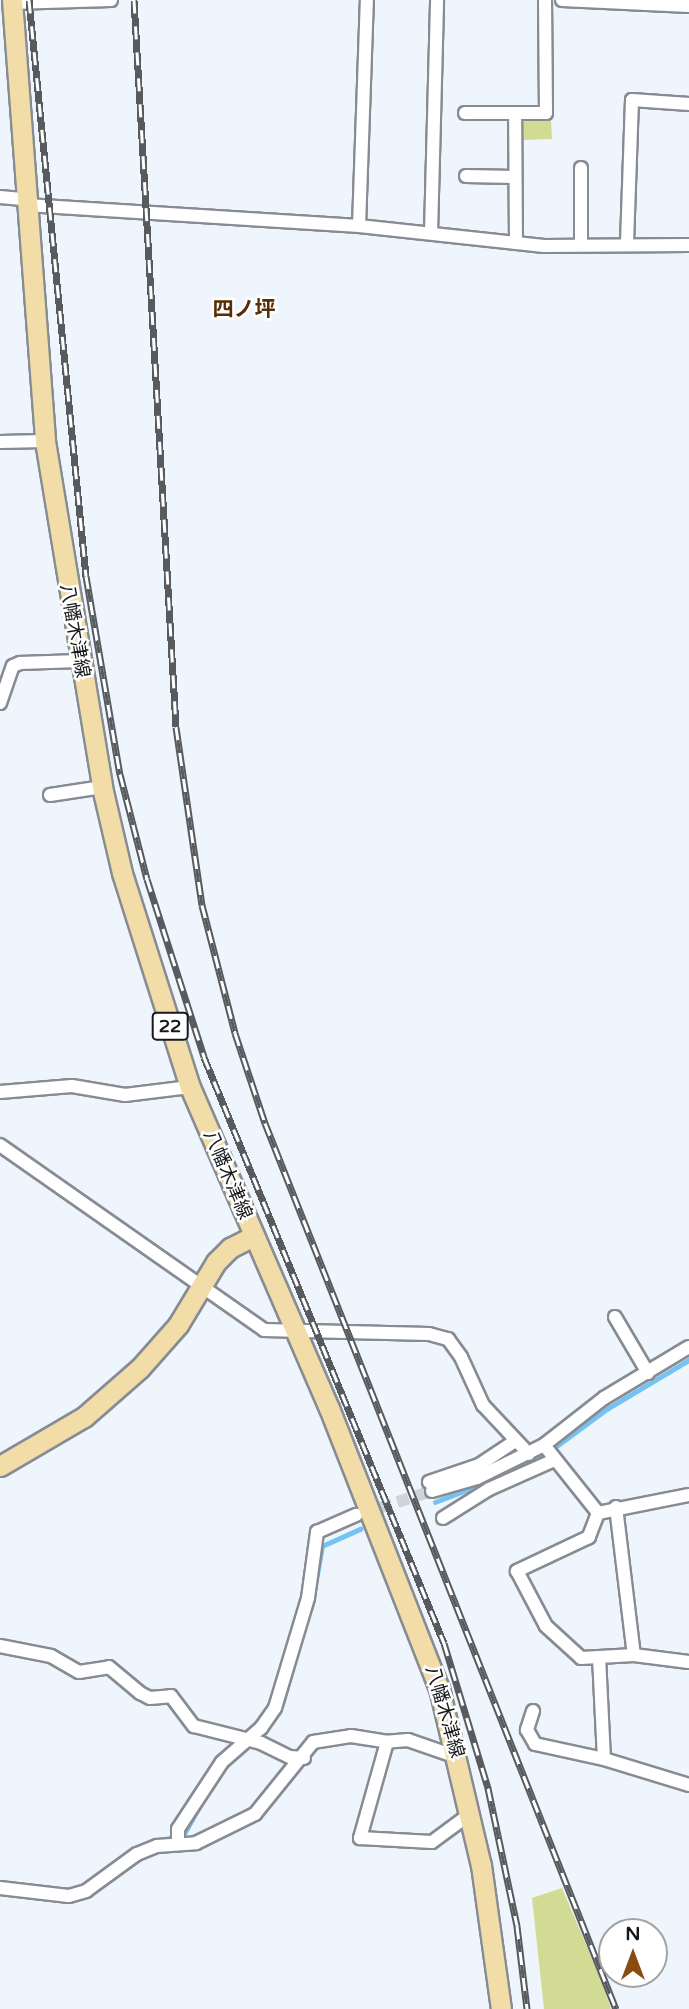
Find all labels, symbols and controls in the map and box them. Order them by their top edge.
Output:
district label: 四ノ坪 [213,297,275,323]
street label: 八幡木津線 [55,582,93,680]
road number: 22 [151,1012,189,1041]
street label: 八幡木津線 [198,1127,256,1223]
street label: 八幡木津線 [420,1663,468,1761]
north arrow [598,1918,668,1988]
text: N [625,1923,641,1945]

